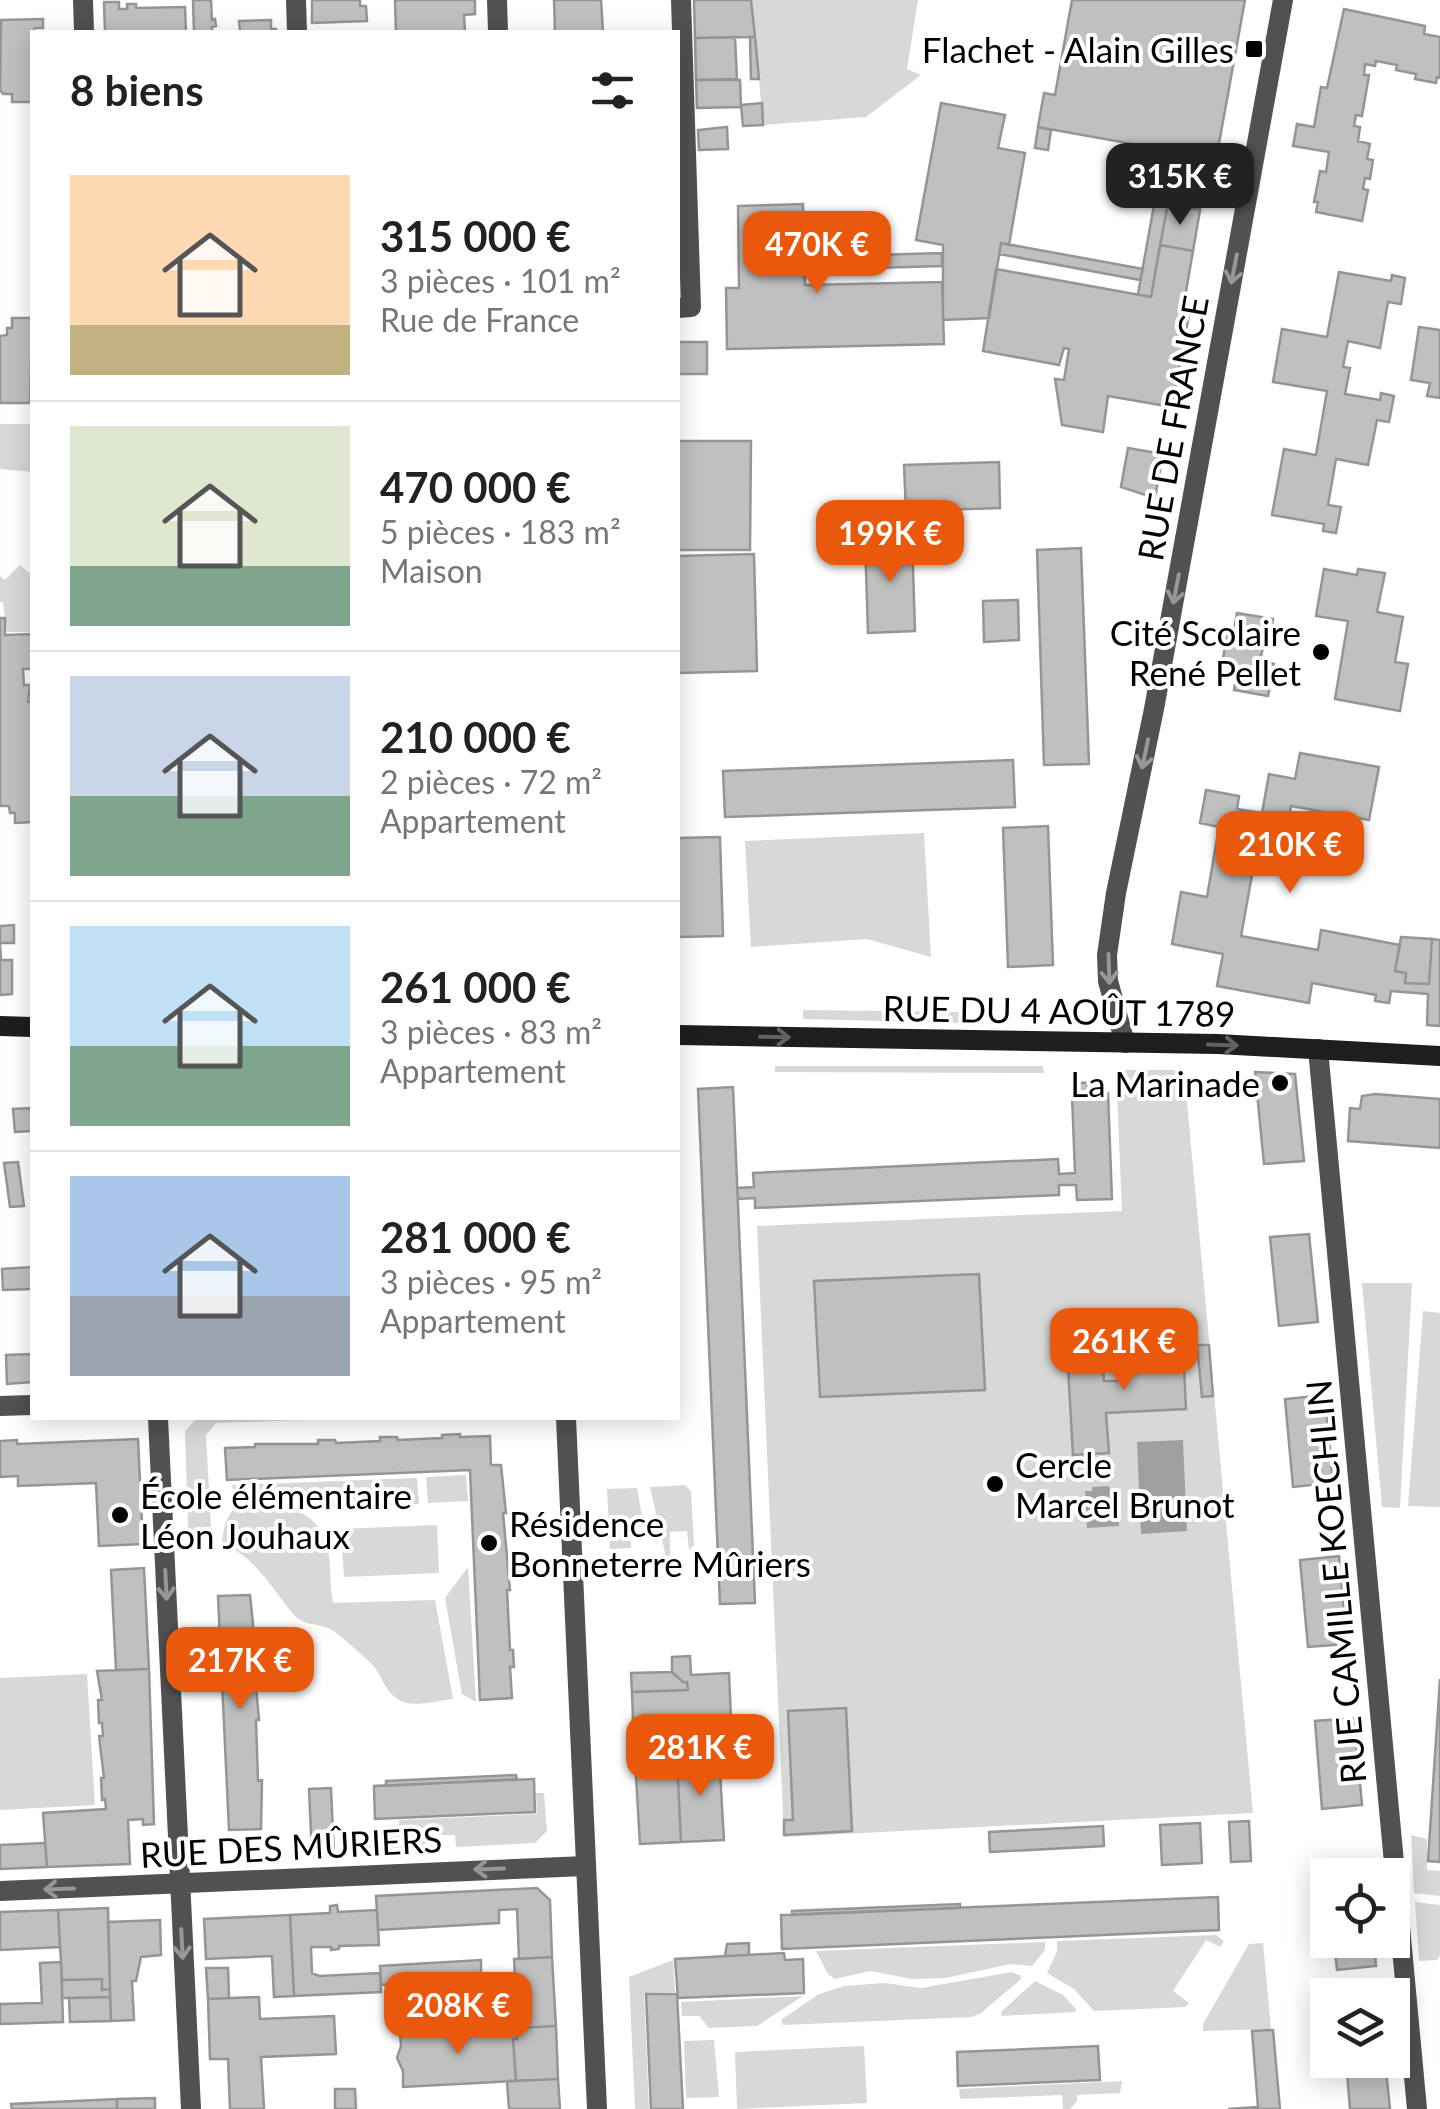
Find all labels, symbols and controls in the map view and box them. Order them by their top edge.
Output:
place label: Flachet - Alain Gilles [922,28,1234,70]
marker: Flachet - Alain Gilles [1243,38,1265,60]
icon: filters [585,63,640,118]
text: 8 biens [70,65,204,115]
pin: 315K € [1099,143,1261,228]
text: 315K € [1128,156,1232,195]
text: 315 000 € [380,211,571,261]
pin: 470K € [736,211,898,296]
icon: home [150,215,270,335]
text: 470K € [765,224,869,263]
one-way arrow [1224,252,1243,285]
text: 3 pièces · 101 m² [380,261,621,300]
street label: RUE DE FRANCE [1128,292,1216,564]
text: Rue de France [380,300,579,339]
text: 470 000 € [380,462,571,512]
icon: home [150,466,270,586]
pin: 199K € [809,500,971,585]
text: 5 pièces · 183 m² [380,512,621,551]
text: 199K € [838,513,942,552]
text: Maison [380,551,483,590]
one-way arrow [1166,572,1185,605]
place label: Cité Scolaire René Pellet [1110,611,1301,693]
marker: Cité Scolaire René Pellet [1310,641,1332,663]
text: 210 000 € [380,712,571,762]
icon: home [150,716,270,836]
one-way arrow [1134,737,1153,769]
text: 2 pièces · 72 m² [380,762,602,801]
text: Appartement [380,801,566,840]
pin: 210K € [1209,811,1371,896]
text: 210K € [1238,824,1342,863]
one-way arrow [1099,952,1118,984]
text: 261 000 € [380,962,571,1012]
icon: home [150,966,270,1086]
street label: RUE DU 4 AOÛT 1789 [882,986,1236,1034]
text: 3 pièces · 83 m² [380,1012,602,1051]
one-way arrow [758,1028,790,1046]
one-way arrow [1206,1035,1238,1054]
text: Appartement [380,1051,566,1090]
place label: La Marinade [1070,1062,1260,1104]
marker: La Marinade [1269,1072,1291,1094]
text: 281 000 € [380,1212,571,1262]
icon: home [150,1216,270,1336]
text: 3 pièces · 95 m² [380,1262,602,1301]
text: Appartement [380,1301,566,1340]
pin: 261K € [1043,1308,1205,1393]
text: 261K € [1072,1321,1176,1360]
street label: RUE CAMILLE KOECHLIN [1296,1378,1374,1786]
place label: Cercle Marcel Brunot [1015,1443,1235,1525]
marker: Cercle Marcel Brunot [984,1473,1006,1495]
place label: École élémentaire Léon Jouhaux [140,1474,412,1556]
place label: Résidence Bonneterre Mûriers [509,1502,811,1584]
marker: École élémentaire Léon Jouhaux [109,1504,131,1526]
marker: Résidence Bonneterre Mûriers [478,1532,500,1554]
one-way arrow [157,1568,176,1600]
pin: 217K € [159,1627,321,1712]
text: 217K € [188,1640,292,1679]
pin: 281K € [619,1714,781,1799]
text: 281K € [648,1727,752,1766]
street label: RUE DES MÛRIERS [139,1817,443,1875]
map controls [1310,1858,1410,2078]
button: locate [1310,1858,1410,1958]
one-way arrow [473,1859,505,1878]
one-way arrow [43,1880,76,1899]
one-way arrow [173,1928,192,1960]
pin: 208K € [377,1972,539,2057]
button: layers [1310,1978,1410,2078]
text: 208K € [406,1985,510,2024]

